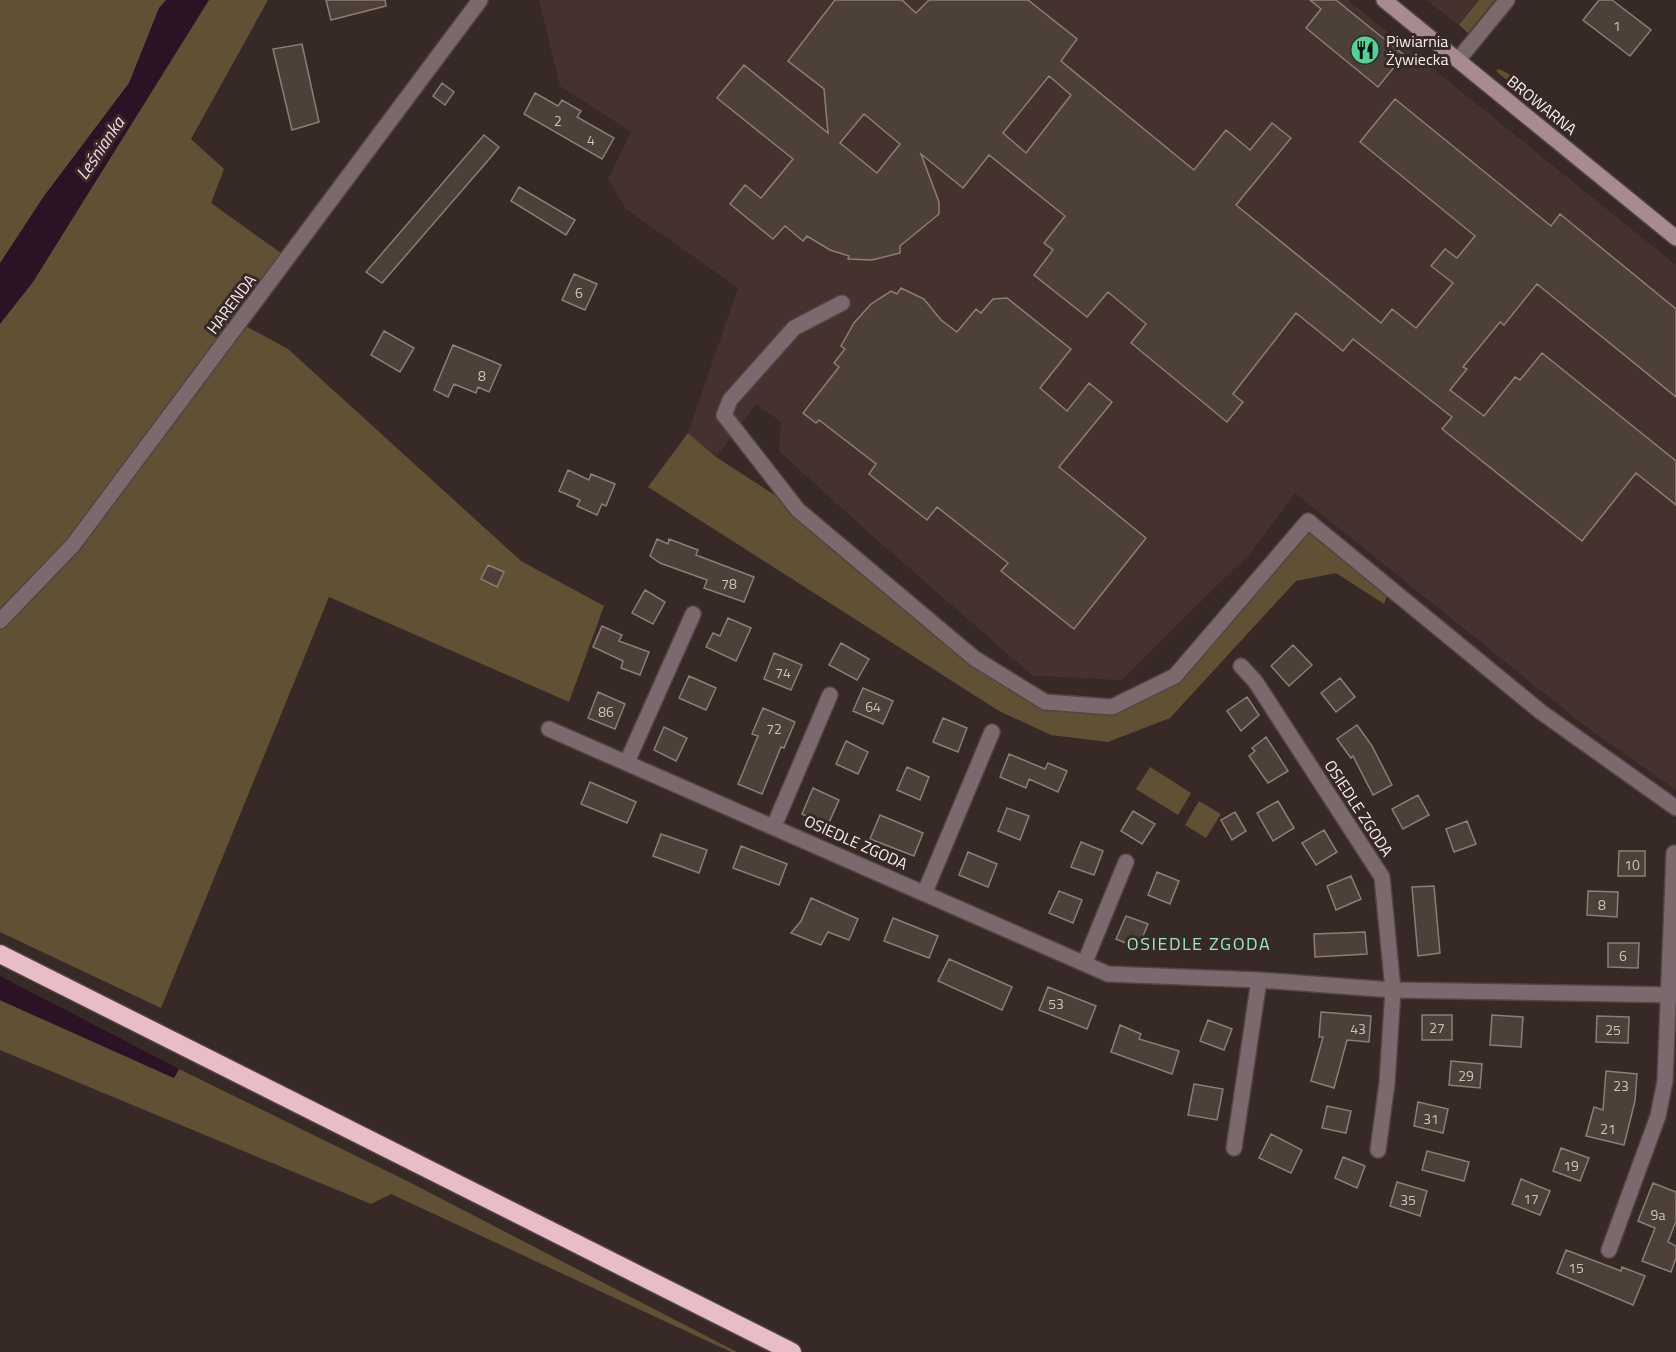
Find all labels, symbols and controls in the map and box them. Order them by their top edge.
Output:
house number: 1 [1613,15,1621,36]
place label: Piwiarnia Żywiecka [1386,29,1449,71]
restaurant icon: Piwiarnia Żywiecka [1349,34,1381,66]
street label: BROWARNA [1502,69,1582,141]
water label: Leśnianka [69,110,132,185]
house number: 2 [554,110,562,131]
house number: 4 [587,129,595,150]
street label: HARENDA [201,269,262,339]
house number: 6 [575,282,583,303]
house number: 8 [478,365,486,386]
house number: 78 [721,573,737,594]
house number: 74 [775,662,791,683]
house number: 64 [865,696,881,717]
house number: 86 [598,701,614,722]
house number: 72 [766,718,782,739]
street label: OSIEDLE ZGODA [1319,755,1400,861]
street label: OSIEDLE ZGODA [800,808,912,876]
house number: 10 [1624,854,1640,875]
house number: 8 [1598,894,1606,915]
district label: OSIEDLE ZGODA [1127,930,1271,957]
house number: 6 [1619,945,1627,966]
house number: 53 [1048,993,1064,1014]
house number: 27 [1429,1017,1445,1038]
house number: 43 [1350,1018,1366,1039]
house number: 25 [1605,1019,1621,1040]
house number: 29 [1458,1065,1474,1086]
house number: 23 [1613,1075,1629,1096]
house number: 31 [1423,1108,1439,1129]
house number: 21 [1600,1118,1616,1139]
house number: 19 [1563,1155,1579,1176]
house number: 17 [1523,1188,1539,1209]
house number: 35 [1400,1189,1416,1210]
house number: 9a [1651,1204,1665,1225]
house number: 15 [1568,1257,1584,1278]

